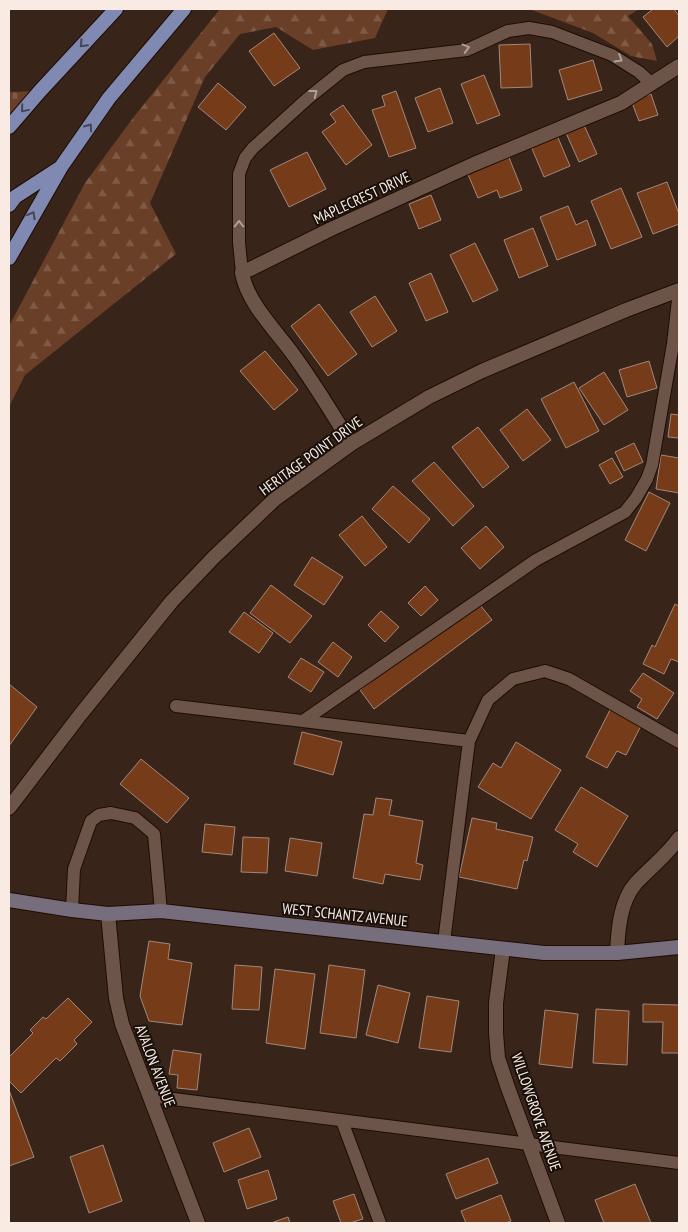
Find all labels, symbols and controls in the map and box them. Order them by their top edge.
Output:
one-way arrow [80,39,89,48]
one-way arrow [462,44,470,54]
one-way arrow [613,53,622,63]
one-way arrow [308,90,318,99]
one-way arrow [22,103,30,112]
one-way arrow [83,123,92,133]
street label: MAPLECREST DRIVE [310,167,413,228]
one-way arrow [26,212,36,221]
one-way arrow [234,220,244,228]
street label: HERITAGE POINT DRIVE [256,412,366,499]
street label: WEST SCHANTZ AVENUE [281,898,409,931]
street label: AVALON AVENUE [131,1022,180,1110]
street label: WILLOWGROVE AVENUE [507,1050,566,1173]

